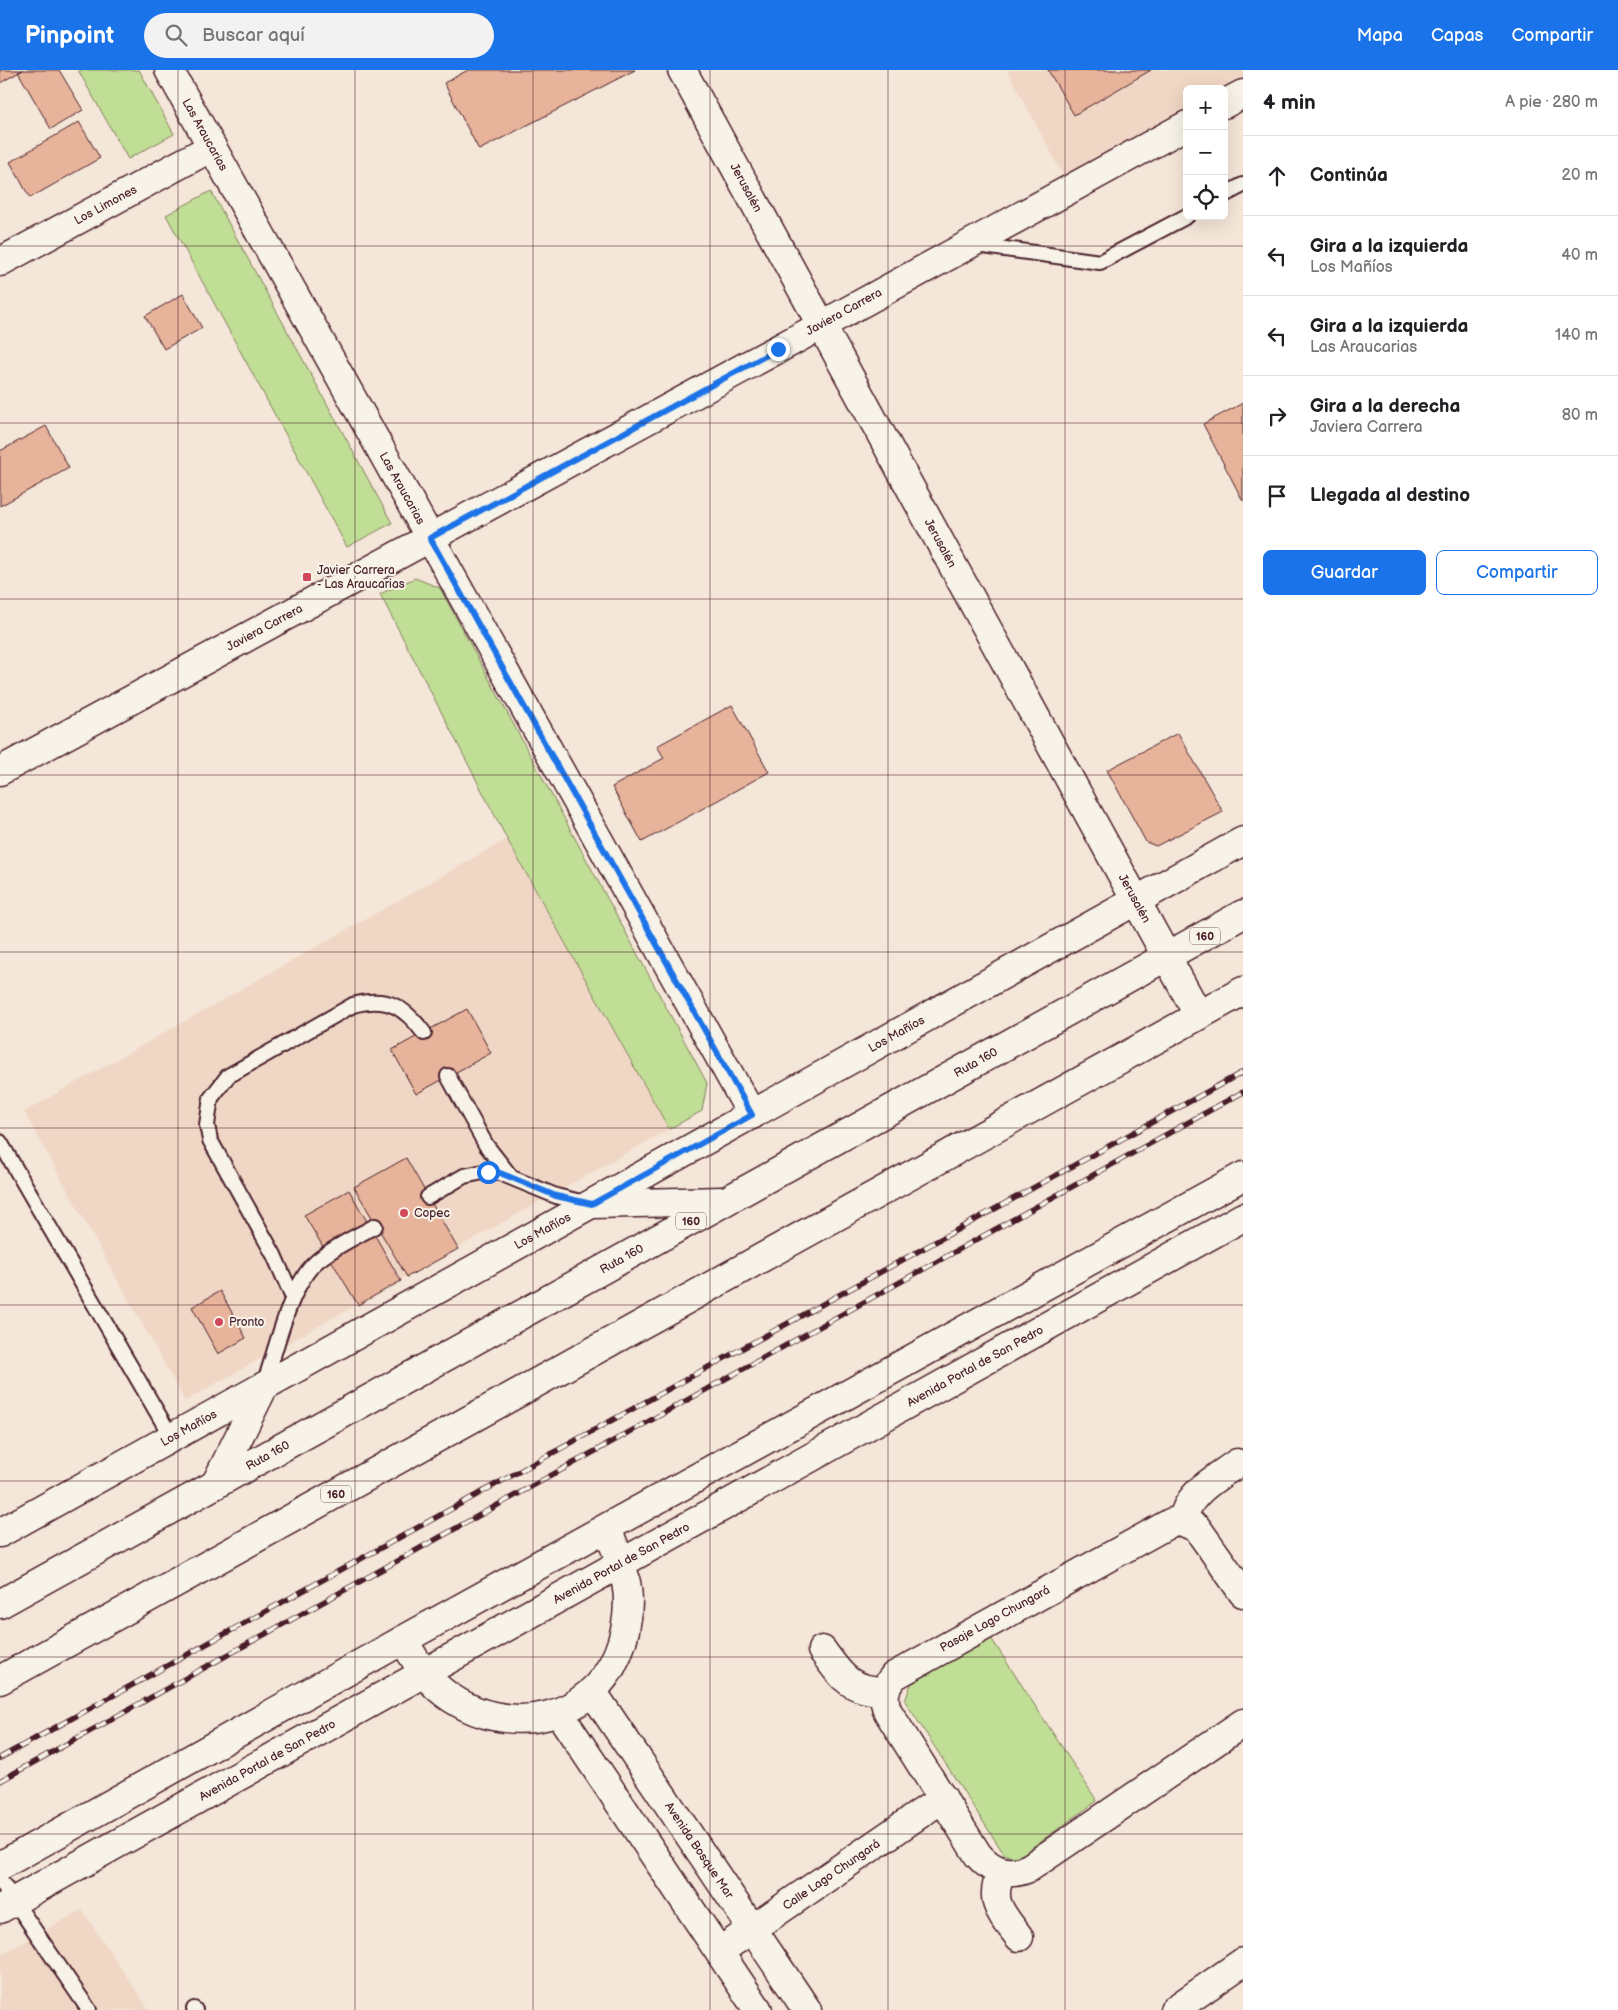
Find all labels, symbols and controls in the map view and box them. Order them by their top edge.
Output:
search box [144,13,494,58]
text: Pinpoint [25,21,114,50]
icon: search [162,21,190,49]
text: Buscar aquí [202,24,305,47]
text: Mapa [1357,25,1403,46]
text: Capas [1431,25,1484,46]
text: Compartir [1512,25,1593,46]
map controls [1183,85,1228,220]
button: + [1183,85,1228,130]
text: 4 min [1263,90,1316,115]
text: A pie · 280 m [1505,93,1598,112]
street label: Las Araucarias [179,96,231,173]
button: − [1183,130,1228,175]
street label: Jerusalén [727,160,766,215]
icon: ahead [1263,162,1291,190]
text: Continúa [1310,164,1388,187]
text: 20 m [1562,166,1598,185]
button: locate [1183,175,1228,220]
street label: Los Limones [72,182,139,228]
text: Gira a la izquierda [1310,235,1468,258]
icon: left [1263,242,1291,270]
text: 40 m [1561,246,1598,265]
text: Los Mañíos [1310,258,1393,277]
street label: Javiera Carrera [803,285,885,339]
text: Gira a la izquierda [1310,315,1468,338]
icon: left [1263,322,1291,350]
text: 140 m [1555,326,1598,345]
route end [767,338,790,361]
text: Las Araucarias [1310,338,1417,357]
text: Gira a la derecha [1310,395,1460,418]
icon: right [1263,402,1291,430]
text: 80 m [1562,406,1598,425]
text: Javiera Carrera [1310,418,1423,437]
street label: Las Araucarias [376,449,429,527]
icon: arrive [1263,482,1291,510]
text: Llegada al destino [1310,484,1470,507]
street label: Jerusalén [921,516,960,570]
button: Guardar [1263,550,1426,595]
button: Compartir [1436,550,1598,595]
place label: Javier Carrera - Las Araucarias [317,563,405,592]
marker: Javier Carrera - Las Araucarias [301,571,313,583]
street label: Javiera Carrera [224,601,305,654]
street label: Jerusalén [1115,871,1154,926]
road number: 160 [1190,928,1220,944]
street label: Los Mañíos [866,1012,927,1056]
street label: Ruta 160 [951,1044,1000,1080]
route start [477,1161,500,1184]
place label: Copec [414,1206,450,1221]
marker: Copec [398,1207,410,1219]
street label: Los Mañíos [512,1209,573,1253]
road number: 160 [676,1212,706,1230]
street label: Ruta 160 [597,1241,646,1277]
place label: Pronto [229,1315,265,1330]
marker: Pronto [213,1316,225,1328]
street label: Avenida Portal de San Pedro [904,1322,1046,1410]
street label: Los Mañíos [158,1406,220,1450]
street label: Ruta 160 [243,1437,292,1474]
road number: 160 [321,1486,351,1502]
street label: Avenida Portal de San Pedro [550,1519,692,1607]
street label: Pasaje Lago Chungará [937,1582,1053,1655]
street label: Avenida Portal de San Pedro [196,1716,338,1804]
street label: Avenida Bosque Mar [662,1799,737,1902]
street label: Calle Lago Chungará [780,1836,883,1913]

